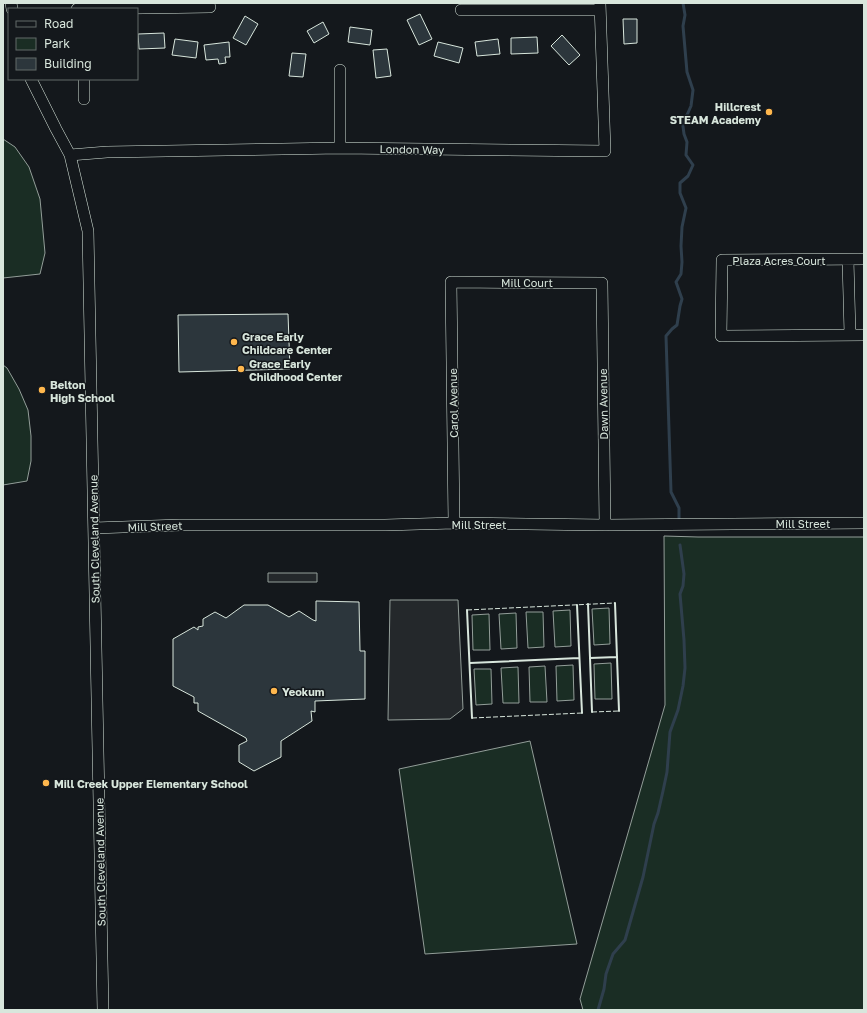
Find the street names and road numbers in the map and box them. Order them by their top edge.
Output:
street label: London Way [380,142,444,156]
street label: Plaza Acres Court [732,254,826,267]
street label: Mill Court [501,276,553,289]
street label: Carol Avenue [446,368,460,438]
street label: Dawn Avenue [596,368,610,440]
street label: South Cleveland Avenue [86,475,102,603]
street label: Mill Street [776,517,830,530]
street label: Mill Street [452,518,506,531]
street label: Mill Street [127,519,183,533]
street label: South Cleveland Avenue [92,798,108,926]

